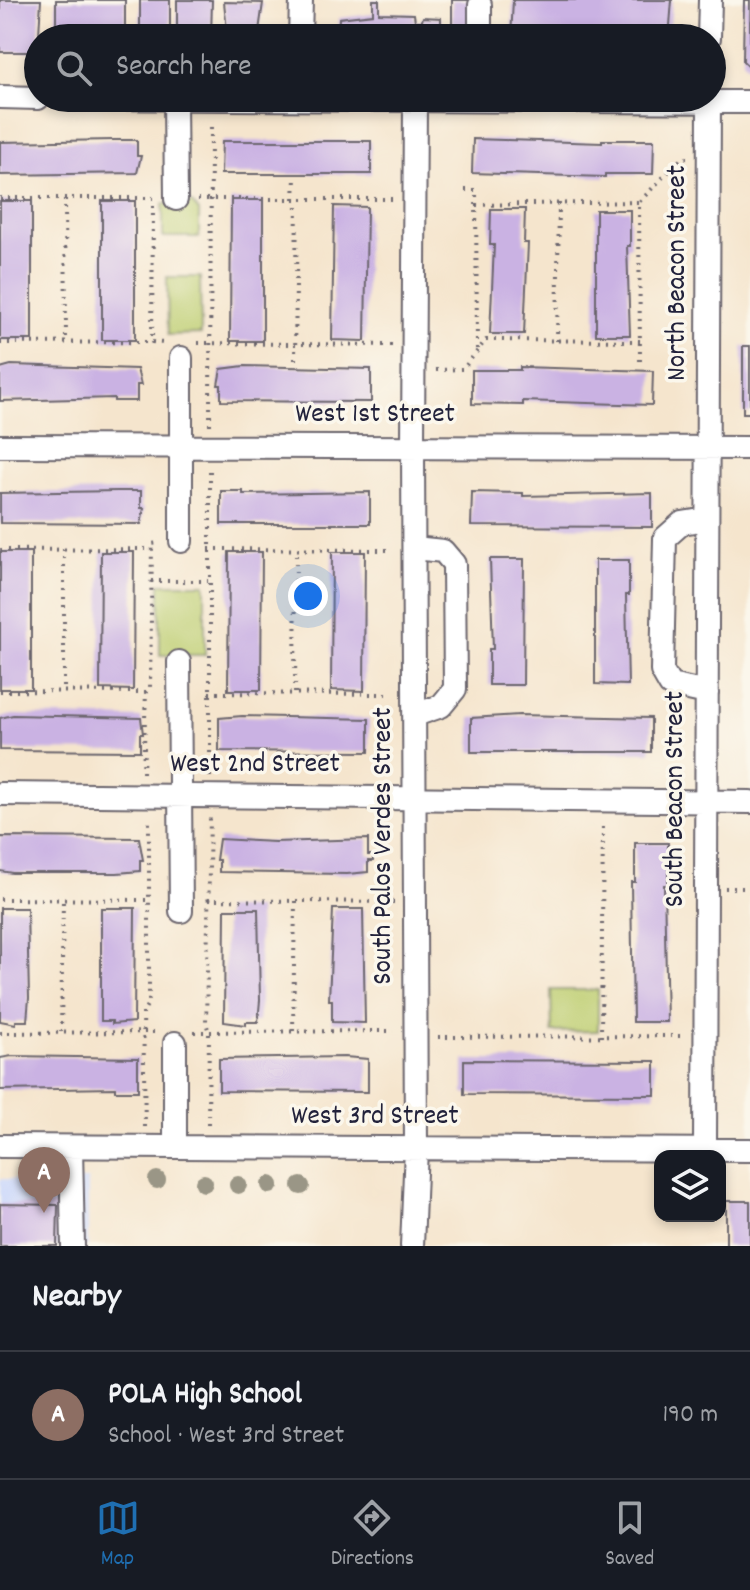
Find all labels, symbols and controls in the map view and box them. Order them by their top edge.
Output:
search box [24,24,726,112]
icon: search [52,46,96,90]
text: Search here [116,47,252,90]
street label: North Beacon Street [659,165,699,381]
street label: West 1st Street [295,396,455,436]
your location [288,576,328,616]
street label: South Beacon Street [657,691,697,907]
street label: South Palos Verdes Street [365,707,405,985]
street label: West 2nd Street [170,746,340,786]
street label: West 3rd Street [291,1098,459,1138]
pin: A [18,1147,70,1213]
map controls [654,1150,726,1222]
button: layers [654,1150,726,1222]
text: Nearby [32,1274,121,1323]
text: POLA High School [108,1375,302,1418]
text: A [51,1397,65,1434]
text: 190 m [662,1397,718,1434]
text: School · West 3rd Street [108,1418,344,1455]
tab: Map [96,1496,140,1575]
tab: Directions [331,1496,414,1575]
tab: Saved [605,1496,654,1575]

